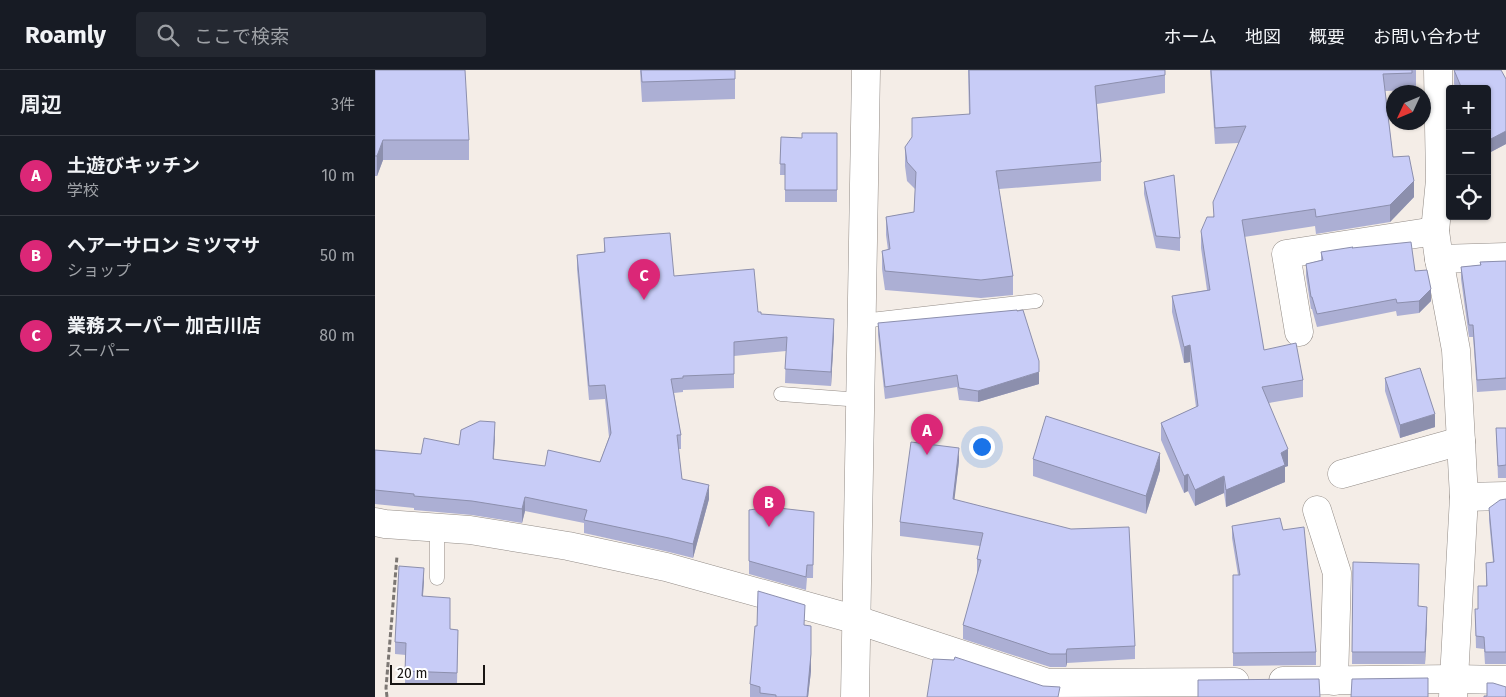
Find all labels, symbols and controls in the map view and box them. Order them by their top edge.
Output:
search box [136,12,486,57]
text: Roamly [25,21,106,49]
icon: search [154,21,182,49]
text: ここで検索 [194,25,289,48]
text: ホーム [1164,26,1217,48]
text: 地図 [1245,26,1281,48]
text: 概要 [1309,26,1345,48]
text: お問い合わせ [1373,26,1481,48]
north arrow [1386,85,1431,130]
map controls [1446,85,1491,220]
button: + [1446,85,1491,130]
text: 周辺 [20,92,62,118]
text: 3件 [331,95,355,114]
button: − [1446,130,1491,175]
text: 土遊びキッチン [67,154,200,177]
text: A [31,166,41,185]
text: 10 m [321,166,355,185]
button: locate [1446,175,1491,220]
text: 学校 [67,181,99,200]
text: ヘアーサロン ミツマサ [67,234,260,257]
text: B [31,246,41,265]
text: 50 m [320,246,355,265]
pin: C [628,259,660,300]
text: ショップ [67,261,131,280]
text: 業務スーパー 加古川店 [67,314,261,337]
text: C [31,326,41,345]
text: 80 m [319,326,355,345]
text: スーパー [67,341,131,360]
pin: A [911,414,943,455]
your location [969,434,995,460]
pin: B [753,486,785,527]
scale bar [390,662,485,685]
text: 20 m [397,665,427,682]

